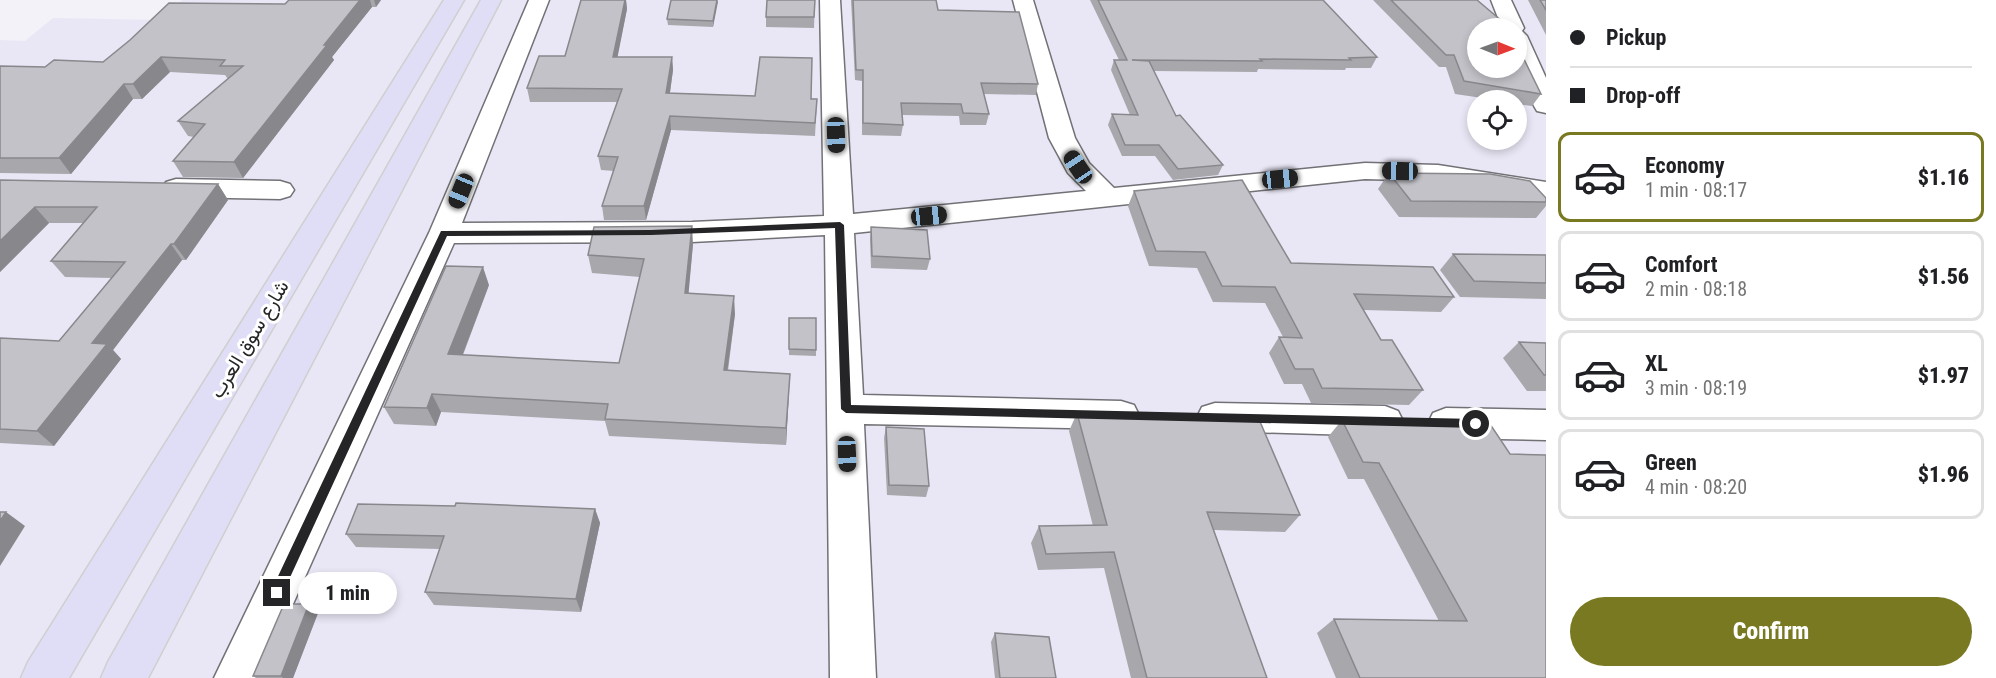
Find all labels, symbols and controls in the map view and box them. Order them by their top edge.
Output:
north arrow [1467,18,1527,78]
map controls [1467,18,1527,150]
text: Pickup [1606,25,1666,50]
text: Drop-off [1606,83,1680,108]
button: locate [1467,90,1527,150]
car [826,117,846,153]
car [1060,147,1096,187]
icon: car [1573,150,1627,204]
text: Economy [1645,153,1725,178]
car [1382,162,1418,180]
text: $1.16 [1918,165,1969,190]
car [1261,168,1299,190]
car [446,171,476,211]
text: 1 min · 08:17 [1645,178,1747,202]
car [910,205,948,227]
icon: car [1573,249,1627,303]
text: Comfort [1645,252,1718,277]
text: $1.56 [1918,264,1969,289]
street label: شارع سوق العرب [204,276,295,403]
text: 2 min · 08:18 [1645,277,1747,301]
icon: car [1573,348,1627,402]
text: XL [1645,351,1668,376]
text: $1.97 [1918,363,1969,388]
text: 3 min · 08:19 [1645,376,1747,400]
route start [1462,410,1489,437]
car [837,436,857,472]
icon: car [1573,447,1627,501]
text: Green [1645,450,1697,475]
text: $1.96 [1918,462,1969,487]
text: 4 min · 08:20 [1645,475,1747,499]
callout: 1 min [298,572,397,614]
route end [263,579,290,606]
text: 1 min [325,581,370,605]
button: Confirm [1570,597,1972,666]

